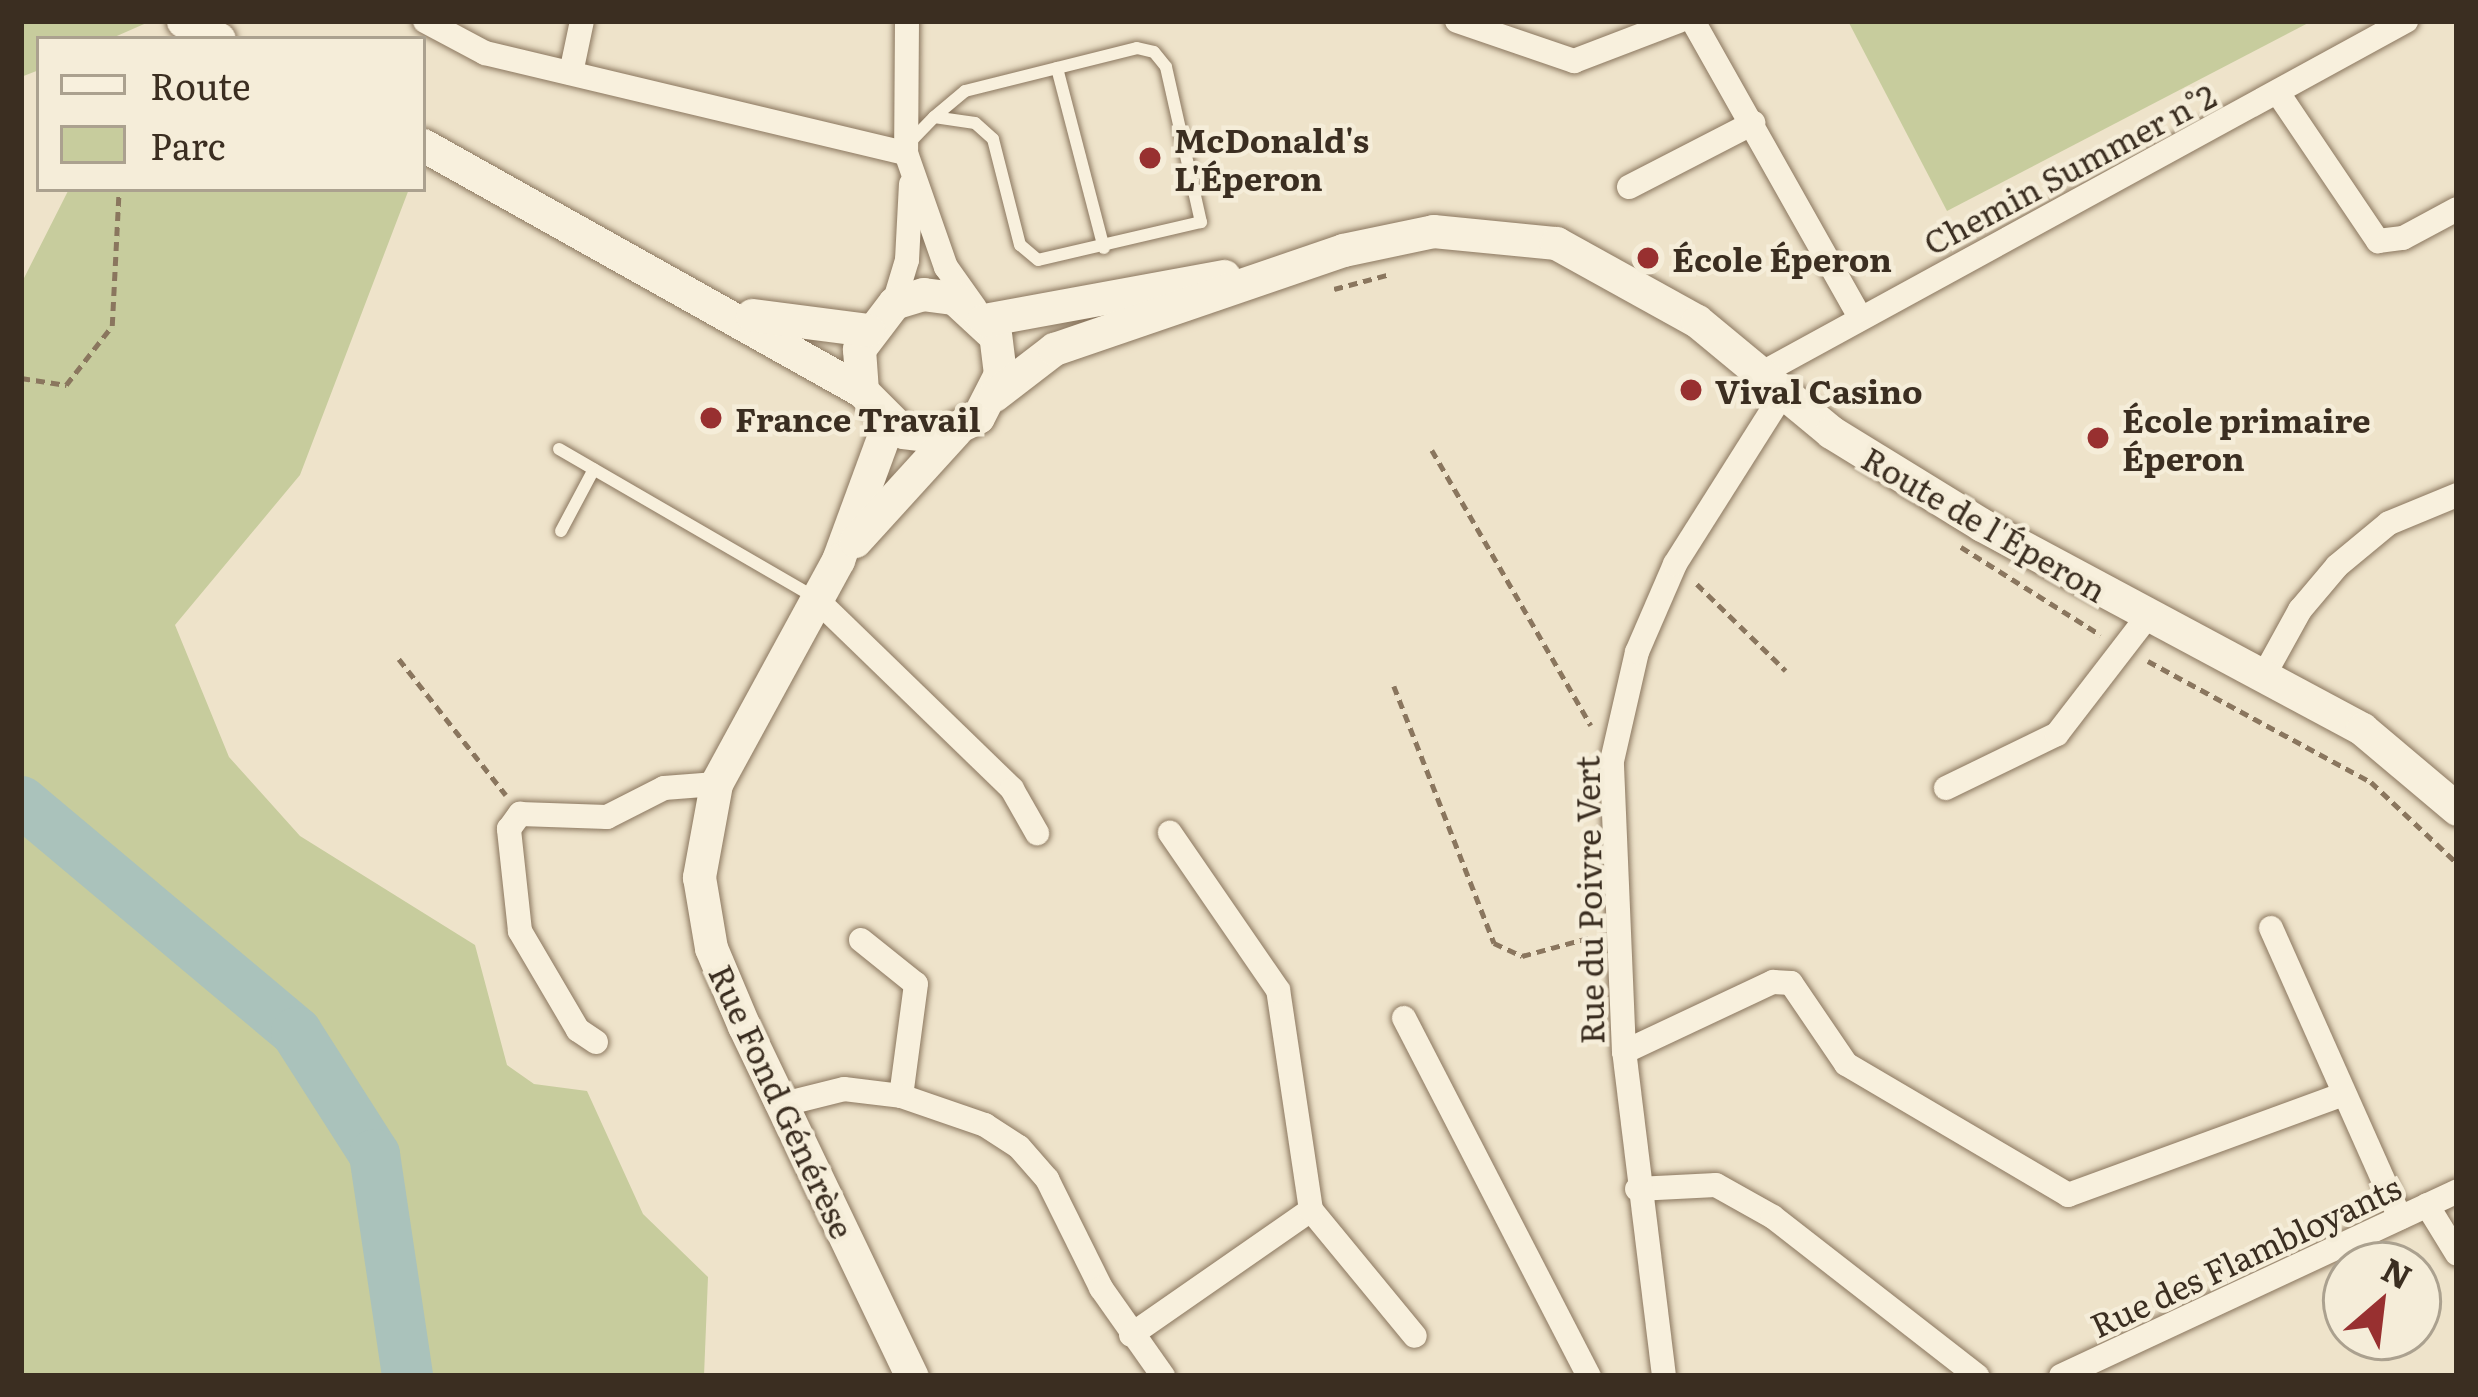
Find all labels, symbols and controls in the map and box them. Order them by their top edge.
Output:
legend [36,36,426,192]
text: Route [150,58,251,111]
street label: Chemin Summer n°2 [1916,74,2222,262]
text: Parc [150,118,225,171]
place label: McDonald's L'Éperon [1174,119,1369,197]
marker: McDonald's L'Éperon [1137,145,1163,171]
place label: École Éperon [1672,238,1892,278]
marker: École Éperon [1635,245,1661,271]
place label: Vival Casino [1715,370,1923,410]
marker: Vival Casino [1678,377,1704,403]
place label: France Travail [735,398,981,438]
place label: École primaire Éperon [2122,399,2371,477]
marker: France Travail [698,405,724,431]
marker: École primaire Éperon [2085,425,2111,451]
street label: Route de l'Éperon [1856,437,2114,609]
street label: Rue du Poivre Vert [1566,755,1610,1045]
street label: Rue Fond Générèse [702,958,864,1244]
street label: Rue des Flambloyants [2084,1166,2406,1344]
north arrow [2322,1241,2442,1361]
text: N [2374,1243,2421,1300]

